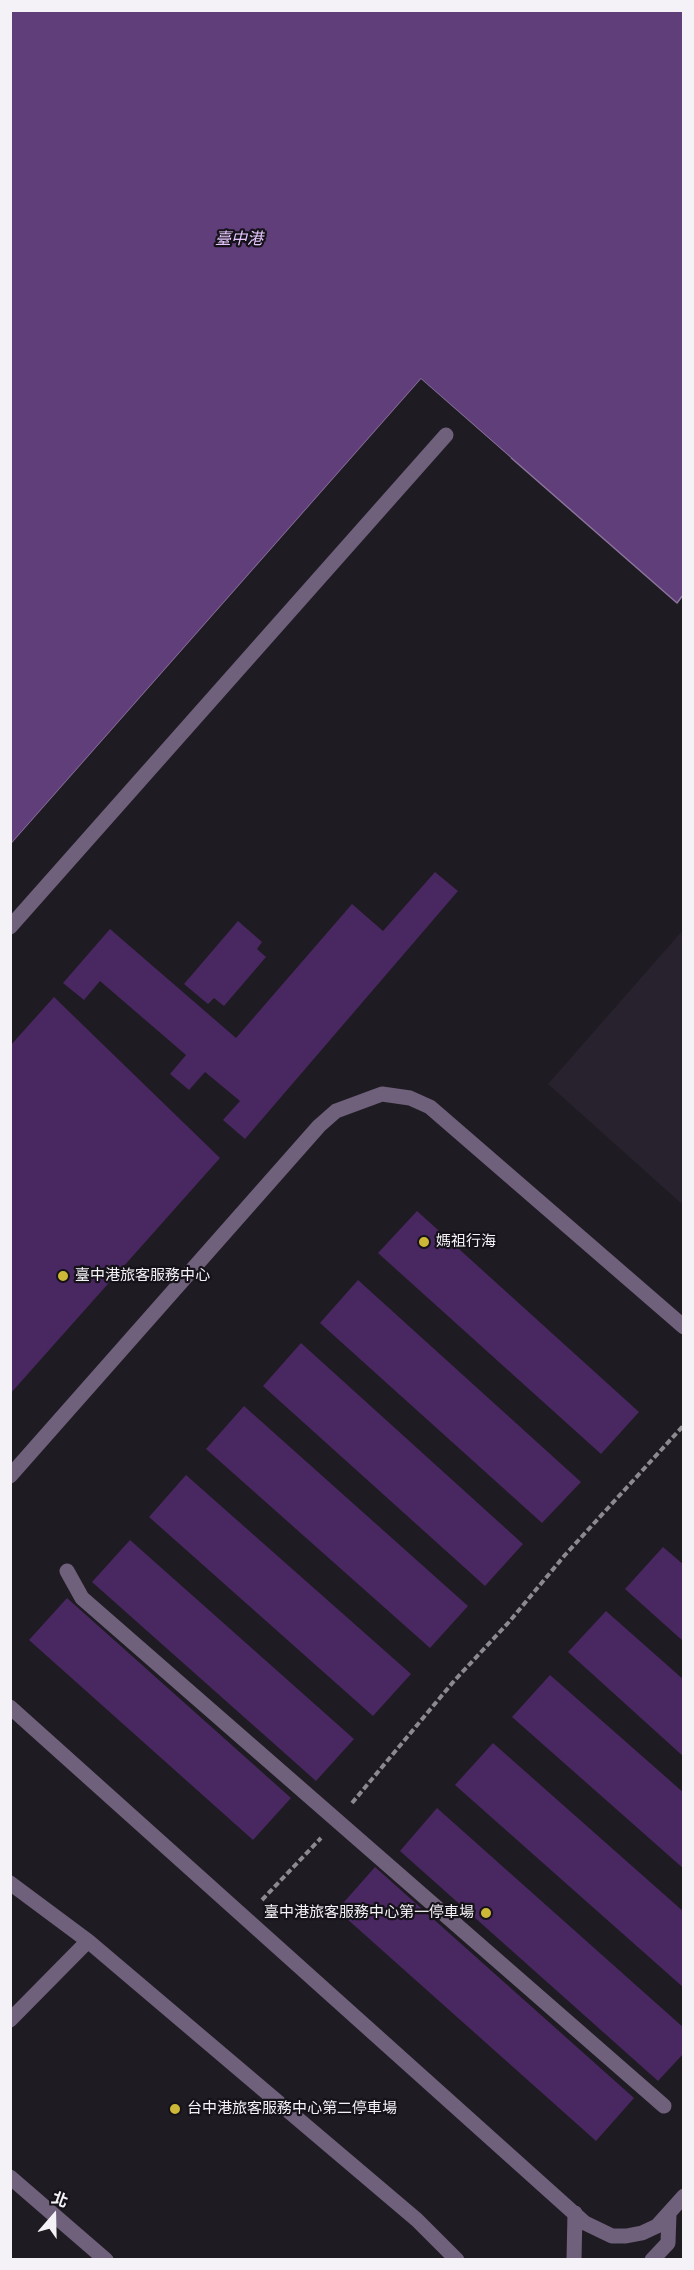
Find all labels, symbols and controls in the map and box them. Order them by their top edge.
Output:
water label: 臺中港 [215,229,263,249]
place label: 媽祖行海 [436,1233,496,1251]
marker: 媽祖行海 [417,1235,431,1249]
place label: 臺中港旅客服務中心 [75,1267,210,1285]
marker: 臺中港旅客服務中心 [56,1269,70,1283]
place label: 臺中港旅客服務中心第一停車場 [264,1904,474,1922]
marker: 臺中港旅客服務中心第一停車場 [479,1906,493,1920]
place label: 台中港旅客服務中心第二停車場 [187,2100,397,2118]
marker: 台中港旅客服務中心第二停車場 [168,2102,182,2116]
north arrow [24,2186,84,2246]
text: 北 [49,2186,71,2212]

